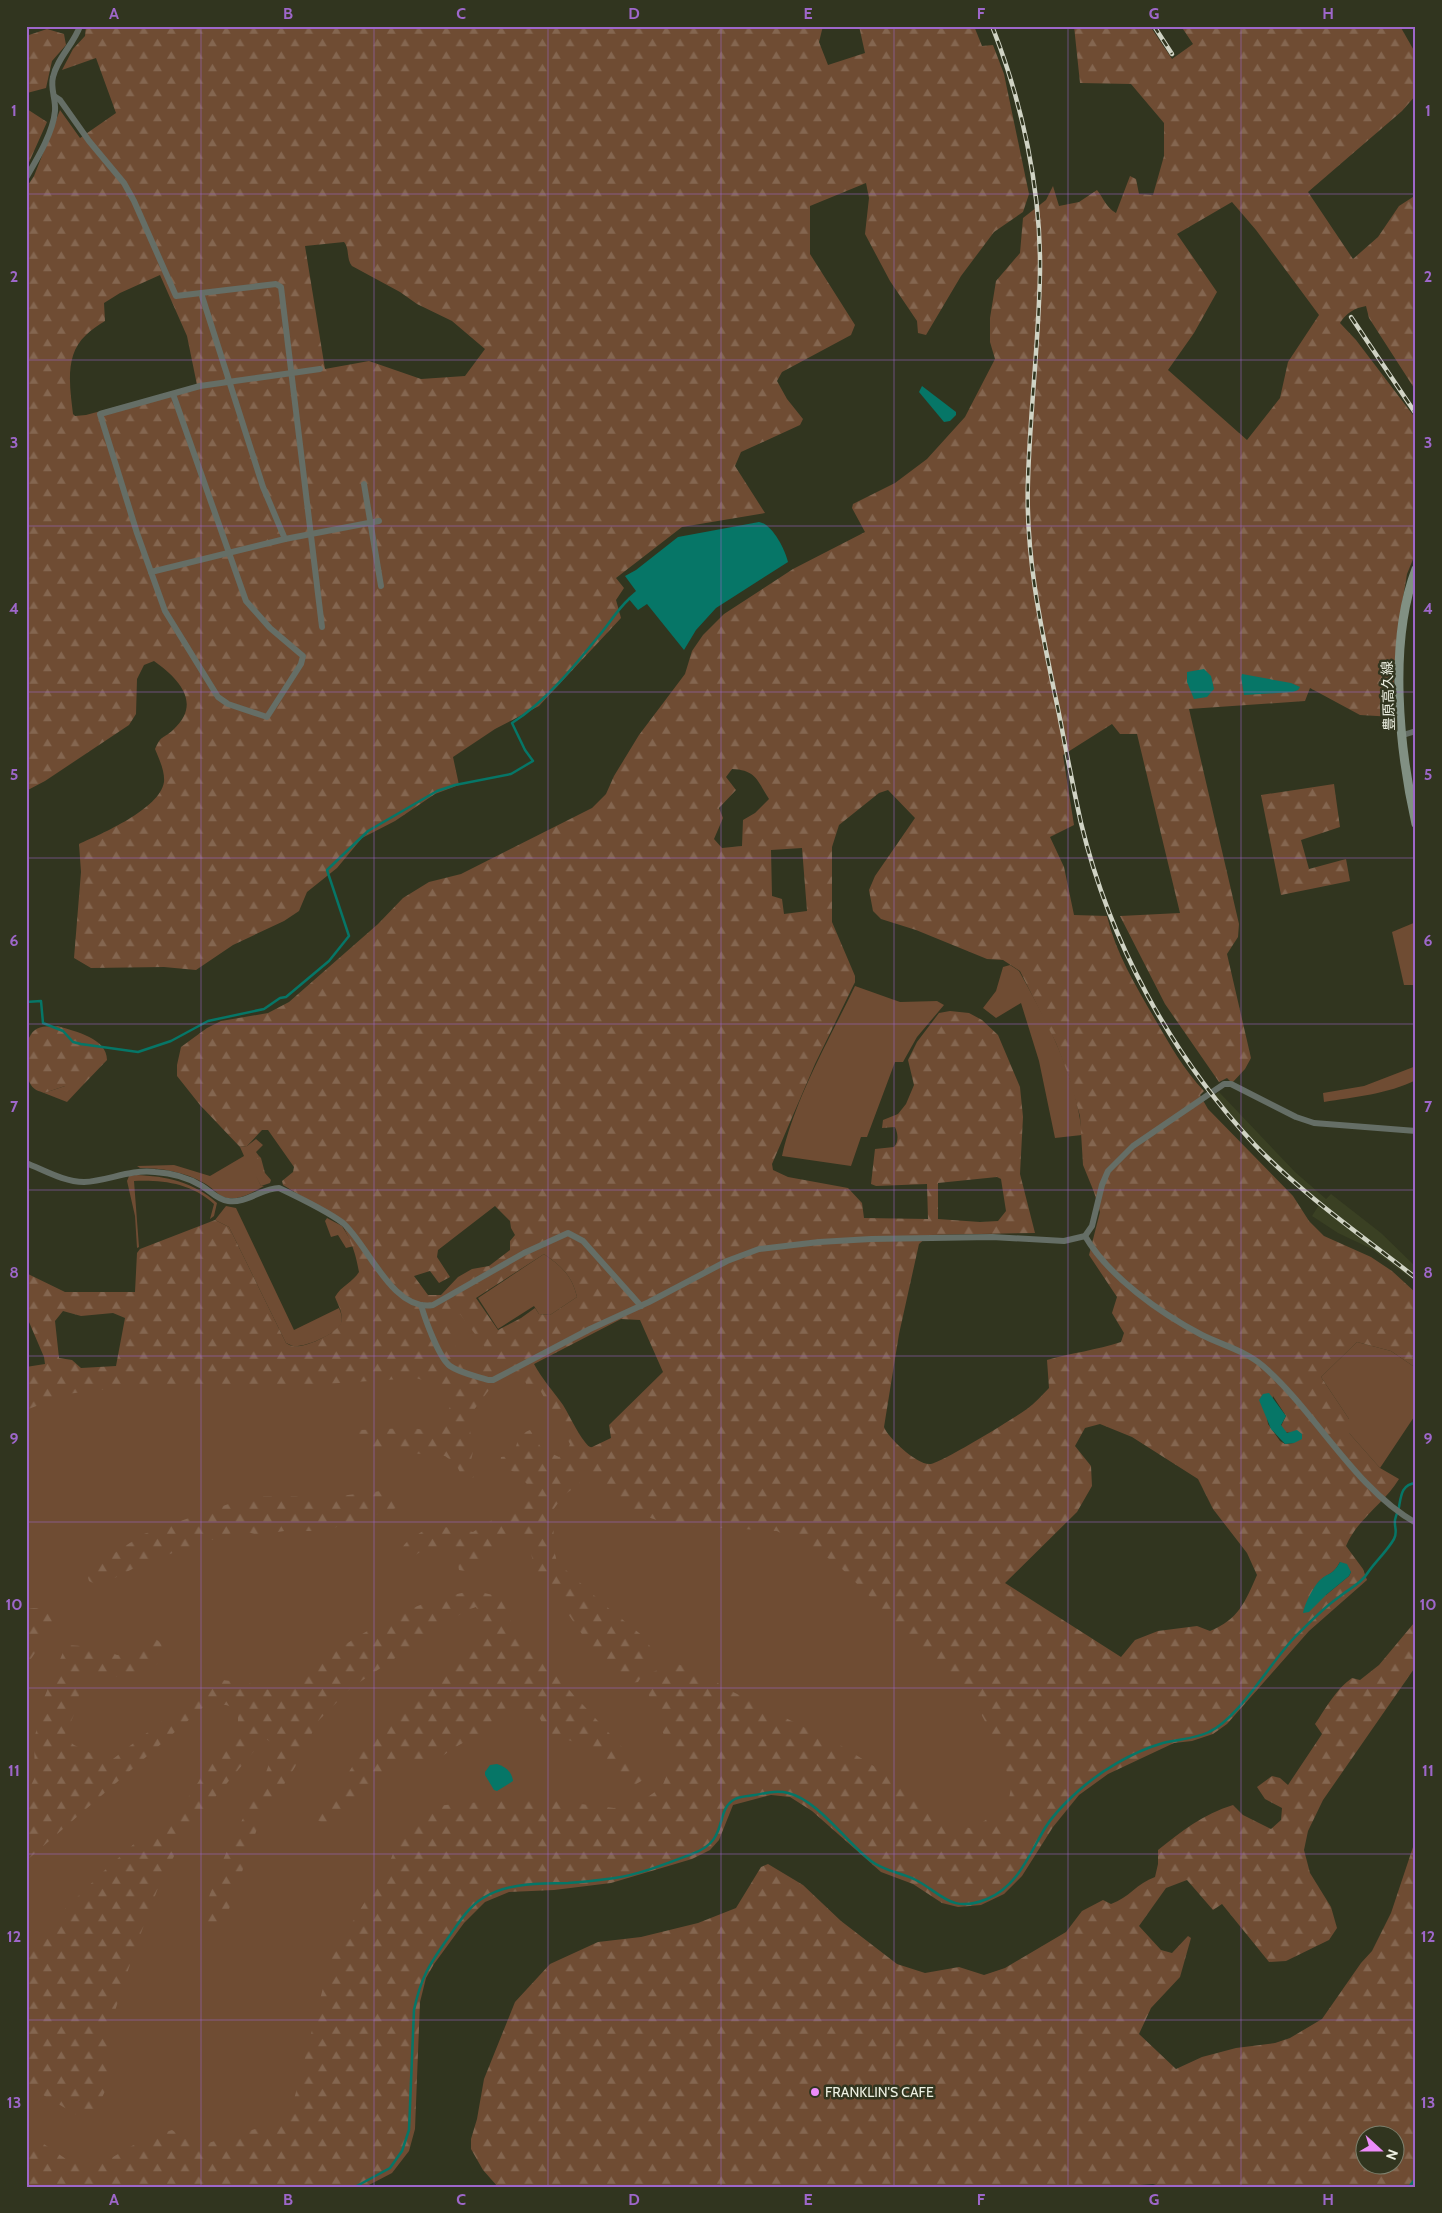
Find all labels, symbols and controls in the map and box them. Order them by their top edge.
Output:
text: A [109,4,119,23]
text: B [283,4,293,23]
text: C [456,4,466,23]
text: D [628,4,640,23]
text: E [803,4,813,23]
text: F [977,4,986,23]
text: G [1149,4,1159,23]
text: H [1322,4,1334,23]
text: 1 [11,101,17,120]
text: 1 [1425,101,1431,120]
text: 2 [10,267,18,286]
text: 2 [1424,267,1432,286]
text: 3 [10,433,18,452]
text: 3 [1424,433,1432,452]
text: 4 [9,599,19,618]
text: 4 [1423,599,1433,618]
street label: 豊原高久線 [1378,661,1398,731]
text: 5 [10,765,18,784]
text: 5 [1424,765,1432,784]
text: 6 [10,931,19,950]
text: 6 [1424,931,1433,950]
text: 7 [10,1097,19,1116]
text: 7 [1424,1097,1433,1116]
text: 8 [9,1263,19,1282]
text: 8 [1423,1263,1433,1282]
text: 9 [10,1429,19,1448]
text: 9 [1424,1429,1433,1448]
text: 10 [5,1595,23,1614]
text: 10 [1419,1595,1437,1614]
text: 11 [8,1761,20,1780]
text: 11 [1422,1761,1434,1780]
text: 12 [7,1927,21,1946]
text: 12 [1421,1927,1435,1946]
place label: FRANKLIN'S CAFE [825,2083,934,2101]
marker: FRANKLIN'S CAFE [809,2086,821,2098]
text: 13 [7,2093,21,2112]
text: 13 [1421,2093,1435,2112]
north arrow [1354,2126,1404,2176]
text: N [1382,2147,1402,2163]
text: A [109,2190,119,2209]
text: B [283,2190,293,2209]
text: C [456,2190,466,2209]
text: D [628,2190,640,2209]
text: E [803,2190,813,2209]
text: F [977,2190,986,2209]
text: G [1149,2190,1159,2209]
text: H [1322,2190,1334,2209]

